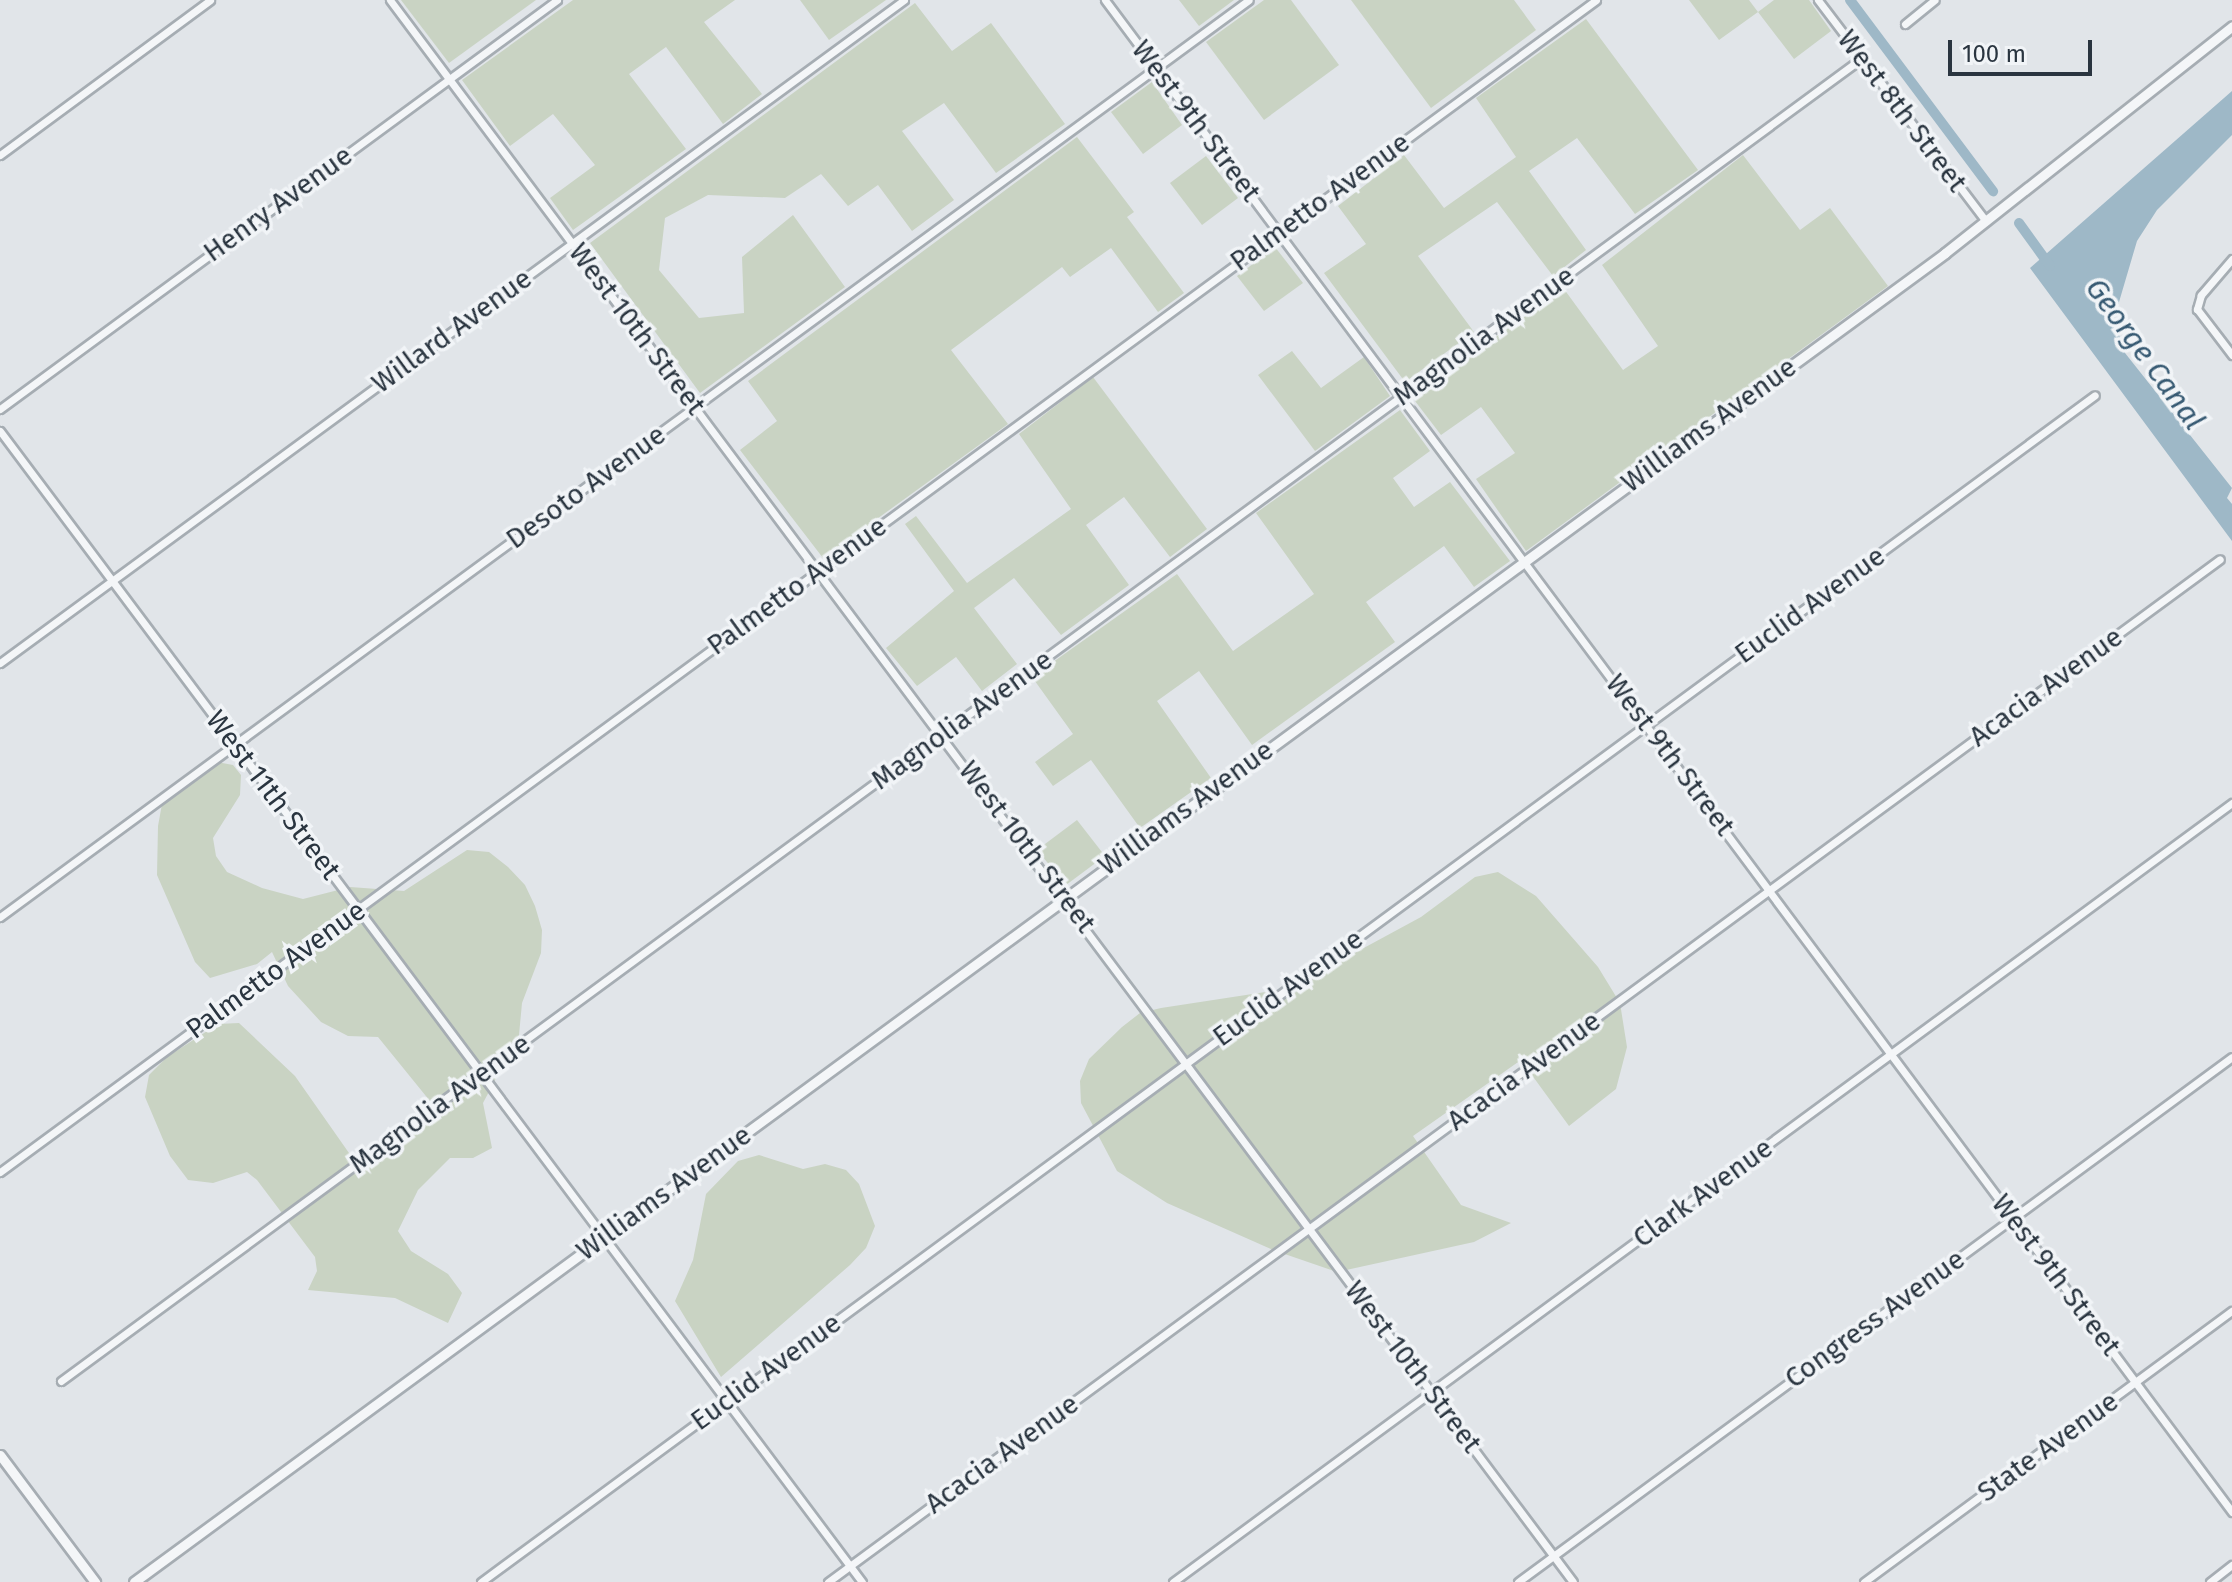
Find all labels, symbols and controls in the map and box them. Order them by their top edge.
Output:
street label: West 8th Street [1830,23,1974,199]
scale bar [1952,24,2096,74]
street label: West 9th Street [1124,34,1268,208]
text: 100 m [1962,40,2026,68]
street label: Palmetto Avenue [1224,126,1416,278]
street label: Henry Avenue [197,139,359,269]
street label: West 10th Street [561,236,713,422]
street label: Magnolia Avenue [1387,259,1581,413]
street label: Willard Avenue [365,262,539,400]
water label: George Canal [2078,271,2212,437]
street label: Williams Avenue [1615,350,1803,500]
street label: Desoto Avenue [500,418,672,556]
street label: Palmetto Avenue [701,510,893,662]
street label: Euclid Avenue [1728,539,1892,671]
street label: Acacia Avenue [1963,620,2129,754]
street label: Magnolia Avenue [865,643,1059,797]
street label: West 9th Street [1598,668,1742,842]
street label: West 11th Street [199,704,347,886]
street label: Williams Avenue [1092,733,1280,883]
street label: West 10th Street [951,754,1103,940]
street label: Palmetto Avenue [180,894,372,1046]
street label: Euclid Avenue [1206,922,1370,1054]
street label: Acacia Avenue [1441,1004,1607,1138]
street label: Magnolia Avenue [343,1027,537,1181]
street label: Williams Avenue [570,1118,758,1268]
street label: Clark Avenue [1627,1131,1779,1255]
street label: West 9th Street [1984,1188,2128,1362]
street label: Congress Avenue [1779,1243,1971,1395]
street label: West 10th Street [1337,1274,1489,1460]
street label: Euclid Avenue [684,1306,848,1438]
street label: State Avenue [1971,1385,2125,1509]
street label: Acacia Avenue [919,1387,1085,1521]

